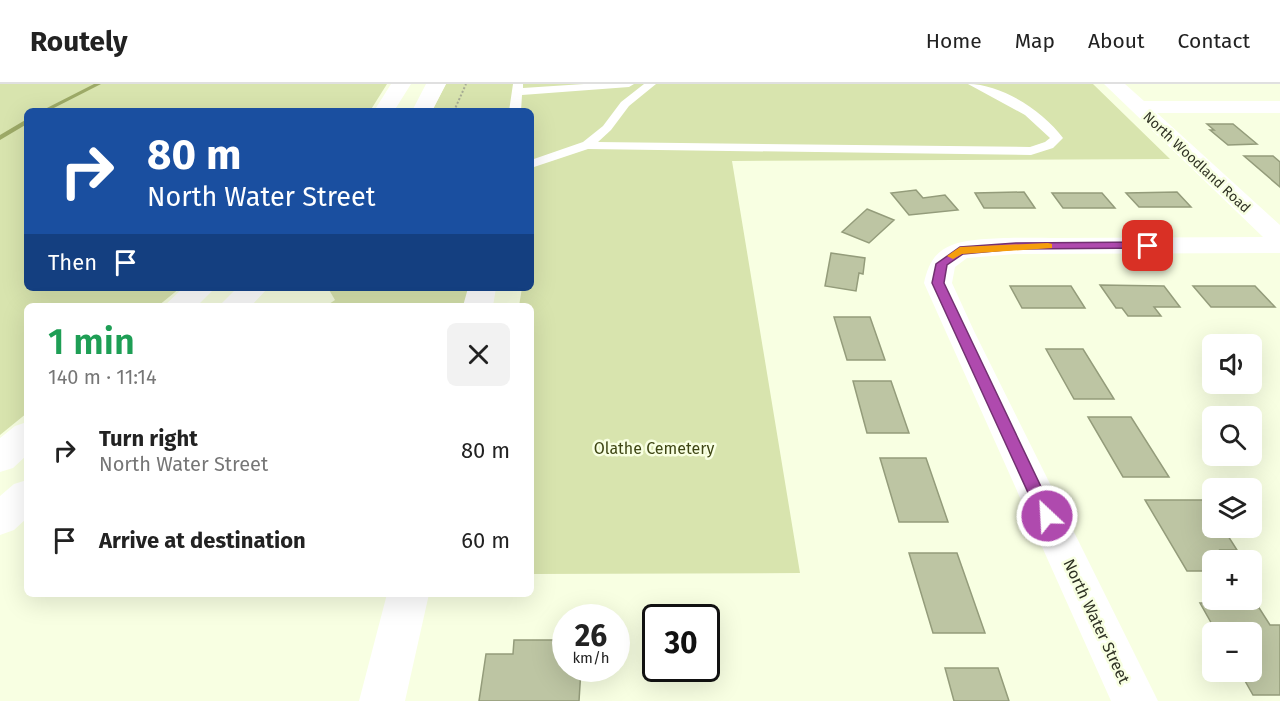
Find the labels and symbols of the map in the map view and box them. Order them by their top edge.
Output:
street label: North Woodland Road [1139,108,1254,216]
pin [1122,220,1173,271]
park label: Olathe Cemetery [594,439,714,458]
position arrow [1015,484,1079,548]
street label: North Water Street [1059,556,1134,687]
speed limit sign: 30 [642,604,720,682]

